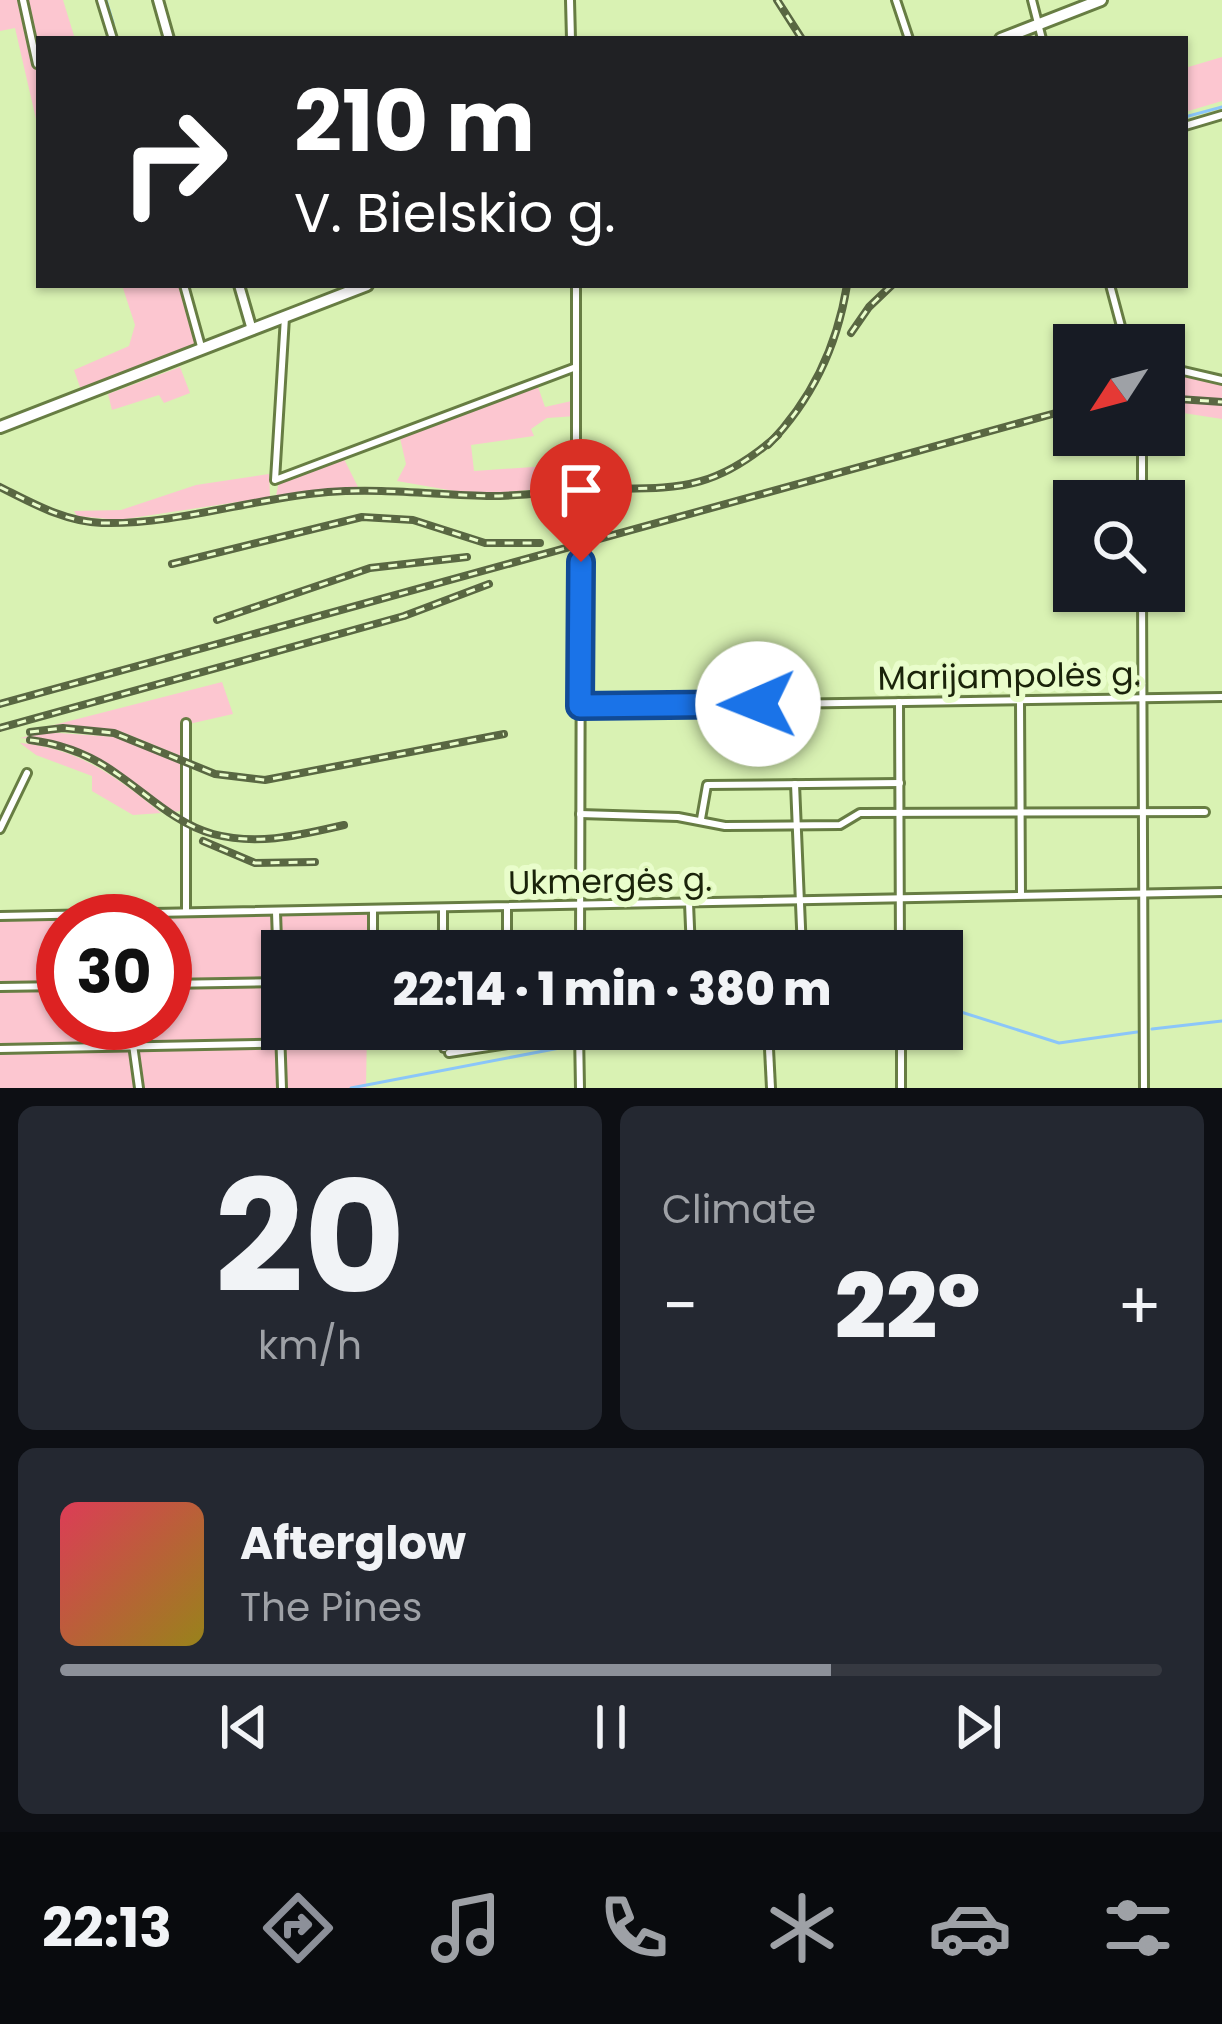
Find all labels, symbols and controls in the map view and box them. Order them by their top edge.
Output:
text: 210 m [294,63,535,180]
icon: right [96,84,252,240]
text: V. Bielskio g. [294,175,616,251]
north arrow [1053,324,1185,456]
map controls [1053,324,1185,612]
pin [530,439,632,562]
icon: arrive [548,457,614,523]
button: search [1053,480,1185,612]
position arrow [695,641,821,767]
street label: Marijampolės g. [877,650,1141,702]
street label: Ukmergės g. [508,856,712,906]
speed limit sign: 30 [36,894,192,1050]
text: 22:14 · 1 min · 380 m [393,958,831,1021]
text: 20 [215,1128,405,1347]
text: Climate [662,1182,816,1237]
text: 22° [835,1243,980,1370]
text: − [662,1260,698,1352]
text: + [1117,1260,1162,1352]
text: km/h [258,1318,362,1373]
text: Afterglow [240,1512,466,1575]
text: The Pines [240,1580,422,1635]
icon: previous [211,1694,277,1760]
icon: pause [578,1694,644,1760]
icon: next [945,1694,1011,1760]
icon: directions [256,1886,340,1970]
icon: music [424,1886,508,1970]
icon: phone [592,1886,676,1970]
icon: climate [760,1886,844,1970]
icon: car [928,1886,1012,1970]
icon: filters [1096,1886,1180,1970]
text: 22:13 [42,1890,172,1966]

